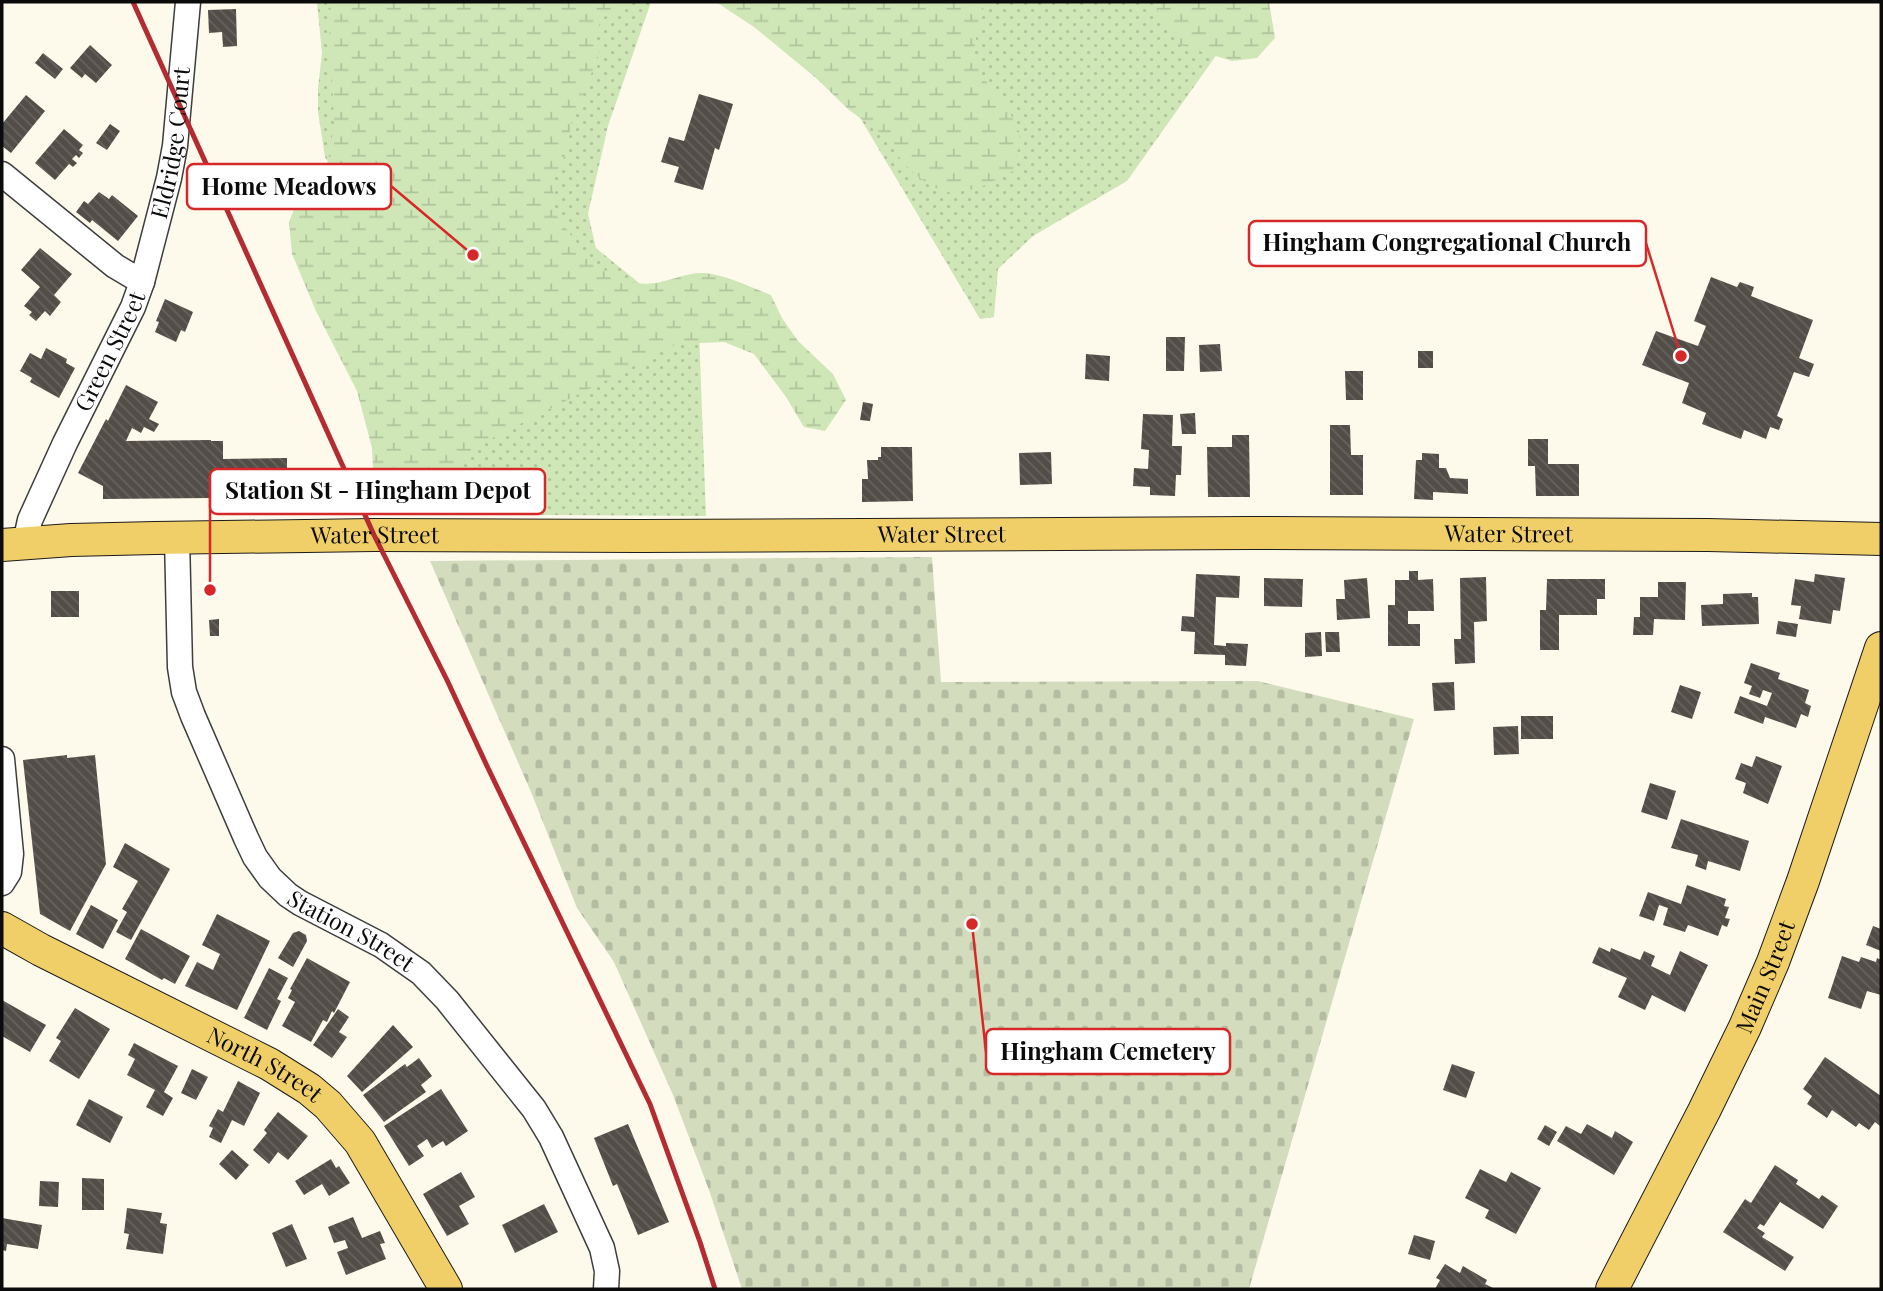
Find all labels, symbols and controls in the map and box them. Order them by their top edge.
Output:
street label: Eldridge Court [142,65,196,222]
callout: Home Meadows [187,164,391,209]
text: Home Meadows [201,169,377,201]
callout: Hingham Congregational Church [1249,221,1646,266]
text: Hingham Congregational Church [1263,225,1632,257]
street label: Green Street [66,286,152,416]
callout: Station St - Hingham Depot [210,469,545,514]
text: Station St - Hingham Depot [225,473,531,505]
street label: Water Street [877,517,1007,549]
street label: Water Street [1444,517,1574,548]
street label: Water Street [309,518,440,550]
street label: Station Street [282,882,422,978]
street label: Main Street [1727,915,1801,1038]
street label: North Street [202,1019,331,1109]
callout: Hingham Cemetery [986,1029,1230,1074]
text: Hingham Cemetery [1000,1034,1216,1066]

